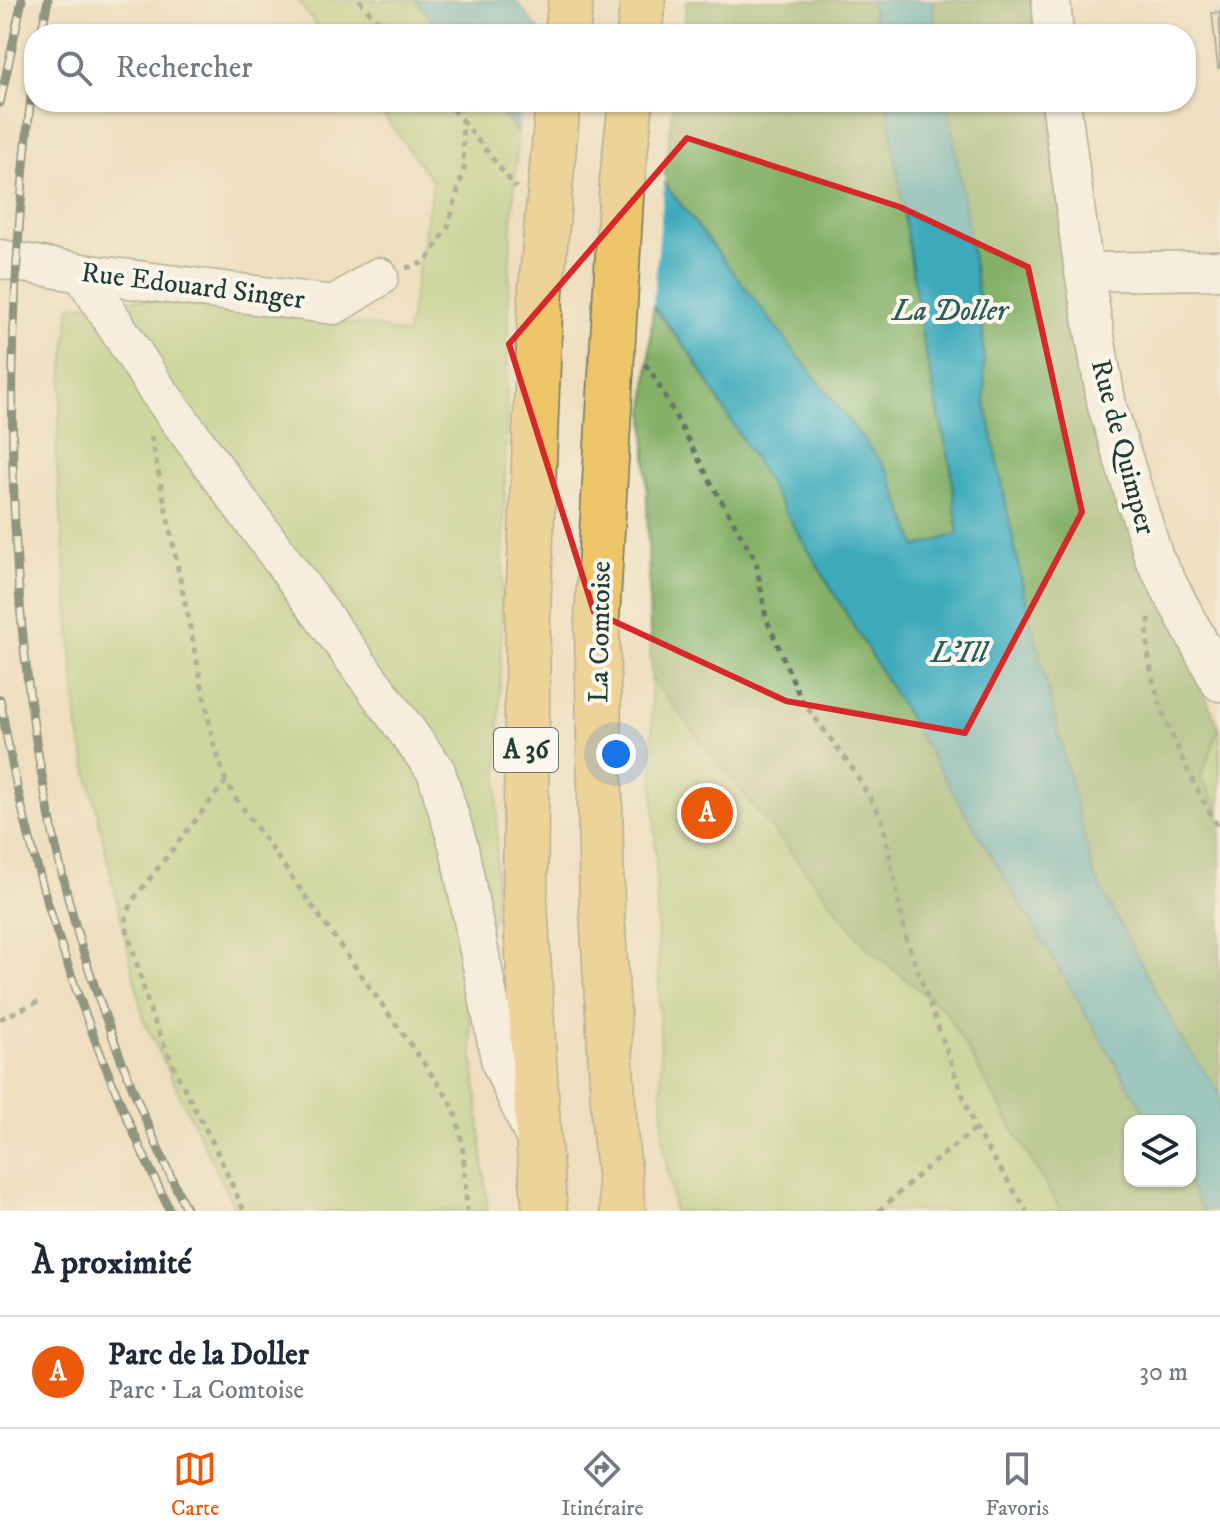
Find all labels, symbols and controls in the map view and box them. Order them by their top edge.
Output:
search box [24,24,1196,112]
icon: search [52,46,96,90]
text: Rechercher [116,50,252,87]
street label: Rue Edouard Singer [79,255,307,317]
water label: La Doller [890,293,1010,330]
street label: Rue de Quimper [1083,356,1163,539]
street label: La Comtoise [581,561,619,703]
water label: L'Ill [929,635,990,672]
road number: A 36 [494,728,558,772]
your location [596,734,636,774]
pin: A [681,783,733,843]
map controls [1124,1115,1196,1187]
button: layers [1124,1115,1196,1187]
text: À proximité [32,1242,192,1284]
text: Parc de la Doller [108,1337,309,1374]
text: A [50,1356,66,1389]
text: 30 m [1139,1356,1188,1389]
text: Parc · La Comtoise [108,1374,304,1407]
tab: Carte [171,1447,219,1522]
tab: Itinéraire [561,1447,644,1522]
tab: Favoris [986,1447,1049,1522]

